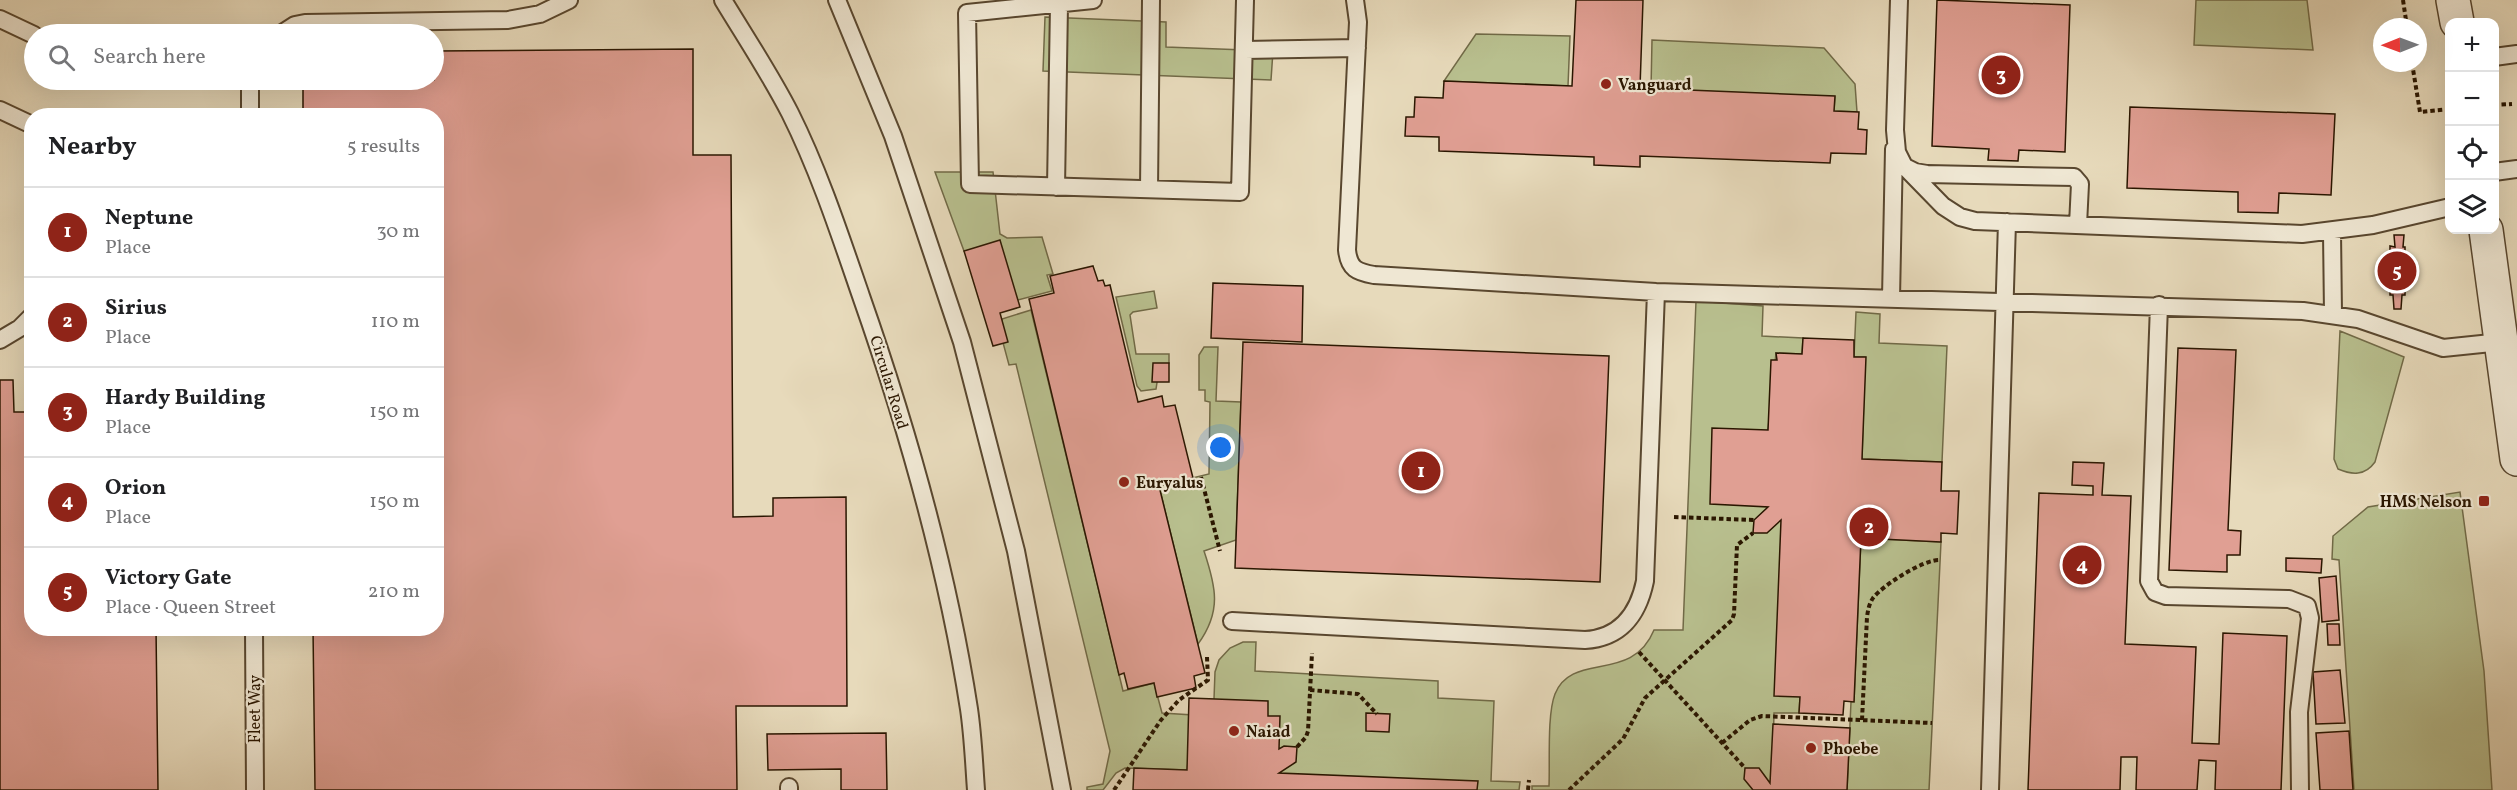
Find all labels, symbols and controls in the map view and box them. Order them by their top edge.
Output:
north arrow [2373,18,2427,72]
map controls [2445,18,2499,234]
button: + [2445,18,2499,72]
search box [24,24,444,90]
icon: search [45,41,78,74]
text: Search here [93,42,206,73]
pin: 3 [1982,52,2020,98]
button: − [2445,72,2499,126]
place label: Vanguard [1618,75,1692,97]
marker: Vanguard [1599,77,1613,91]
button: locate [2445,126,2499,180]
text: Nearby [48,129,137,165]
text: 5 results [347,133,420,161]
button: layers [2445,180,2499,234]
text: Neptune [105,203,193,234]
text: 1 [63,218,72,246]
text: 30 m [376,218,420,246]
text: Place [105,234,151,262]
pin: 5 [2378,248,2416,294]
text: Sirius [105,293,167,324]
text: 2 [62,308,73,336]
text: 110 m [371,308,420,336]
text: Place [105,324,151,352]
street label: Circular Road [863,333,913,432]
text: Hardy Building [105,383,266,414]
text: 3 [62,398,73,426]
text: 150 m [369,398,420,426]
text: Place [105,414,151,442]
your location [1206,433,1235,462]
pin: 1 [1402,448,1440,494]
text: Orion [105,473,166,504]
place label: Euryalus [1136,473,1204,495]
marker: Euryalus [1117,475,1131,489]
text: 4 [61,488,74,516]
text: 150 m [369,488,420,516]
place label: HMS Nelson [2380,492,2472,514]
marker: HMS Nelson [2477,494,2491,508]
text: Place [105,504,151,532]
pin: 2 [1850,504,1888,550]
pin: 4 [2062,542,2102,588]
text: Victory Gate [105,563,231,594]
text: 5 [63,578,72,606]
text: 210 m [368,578,420,606]
text: Place · Queen Street [105,594,276,622]
street label: Fleet Way [245,674,267,743]
place label: Naiad [1246,722,1291,744]
marker: Naiad [1227,724,1241,738]
place label: Phoebe [1823,739,1879,761]
marker: Phoebe [1804,741,1818,755]

